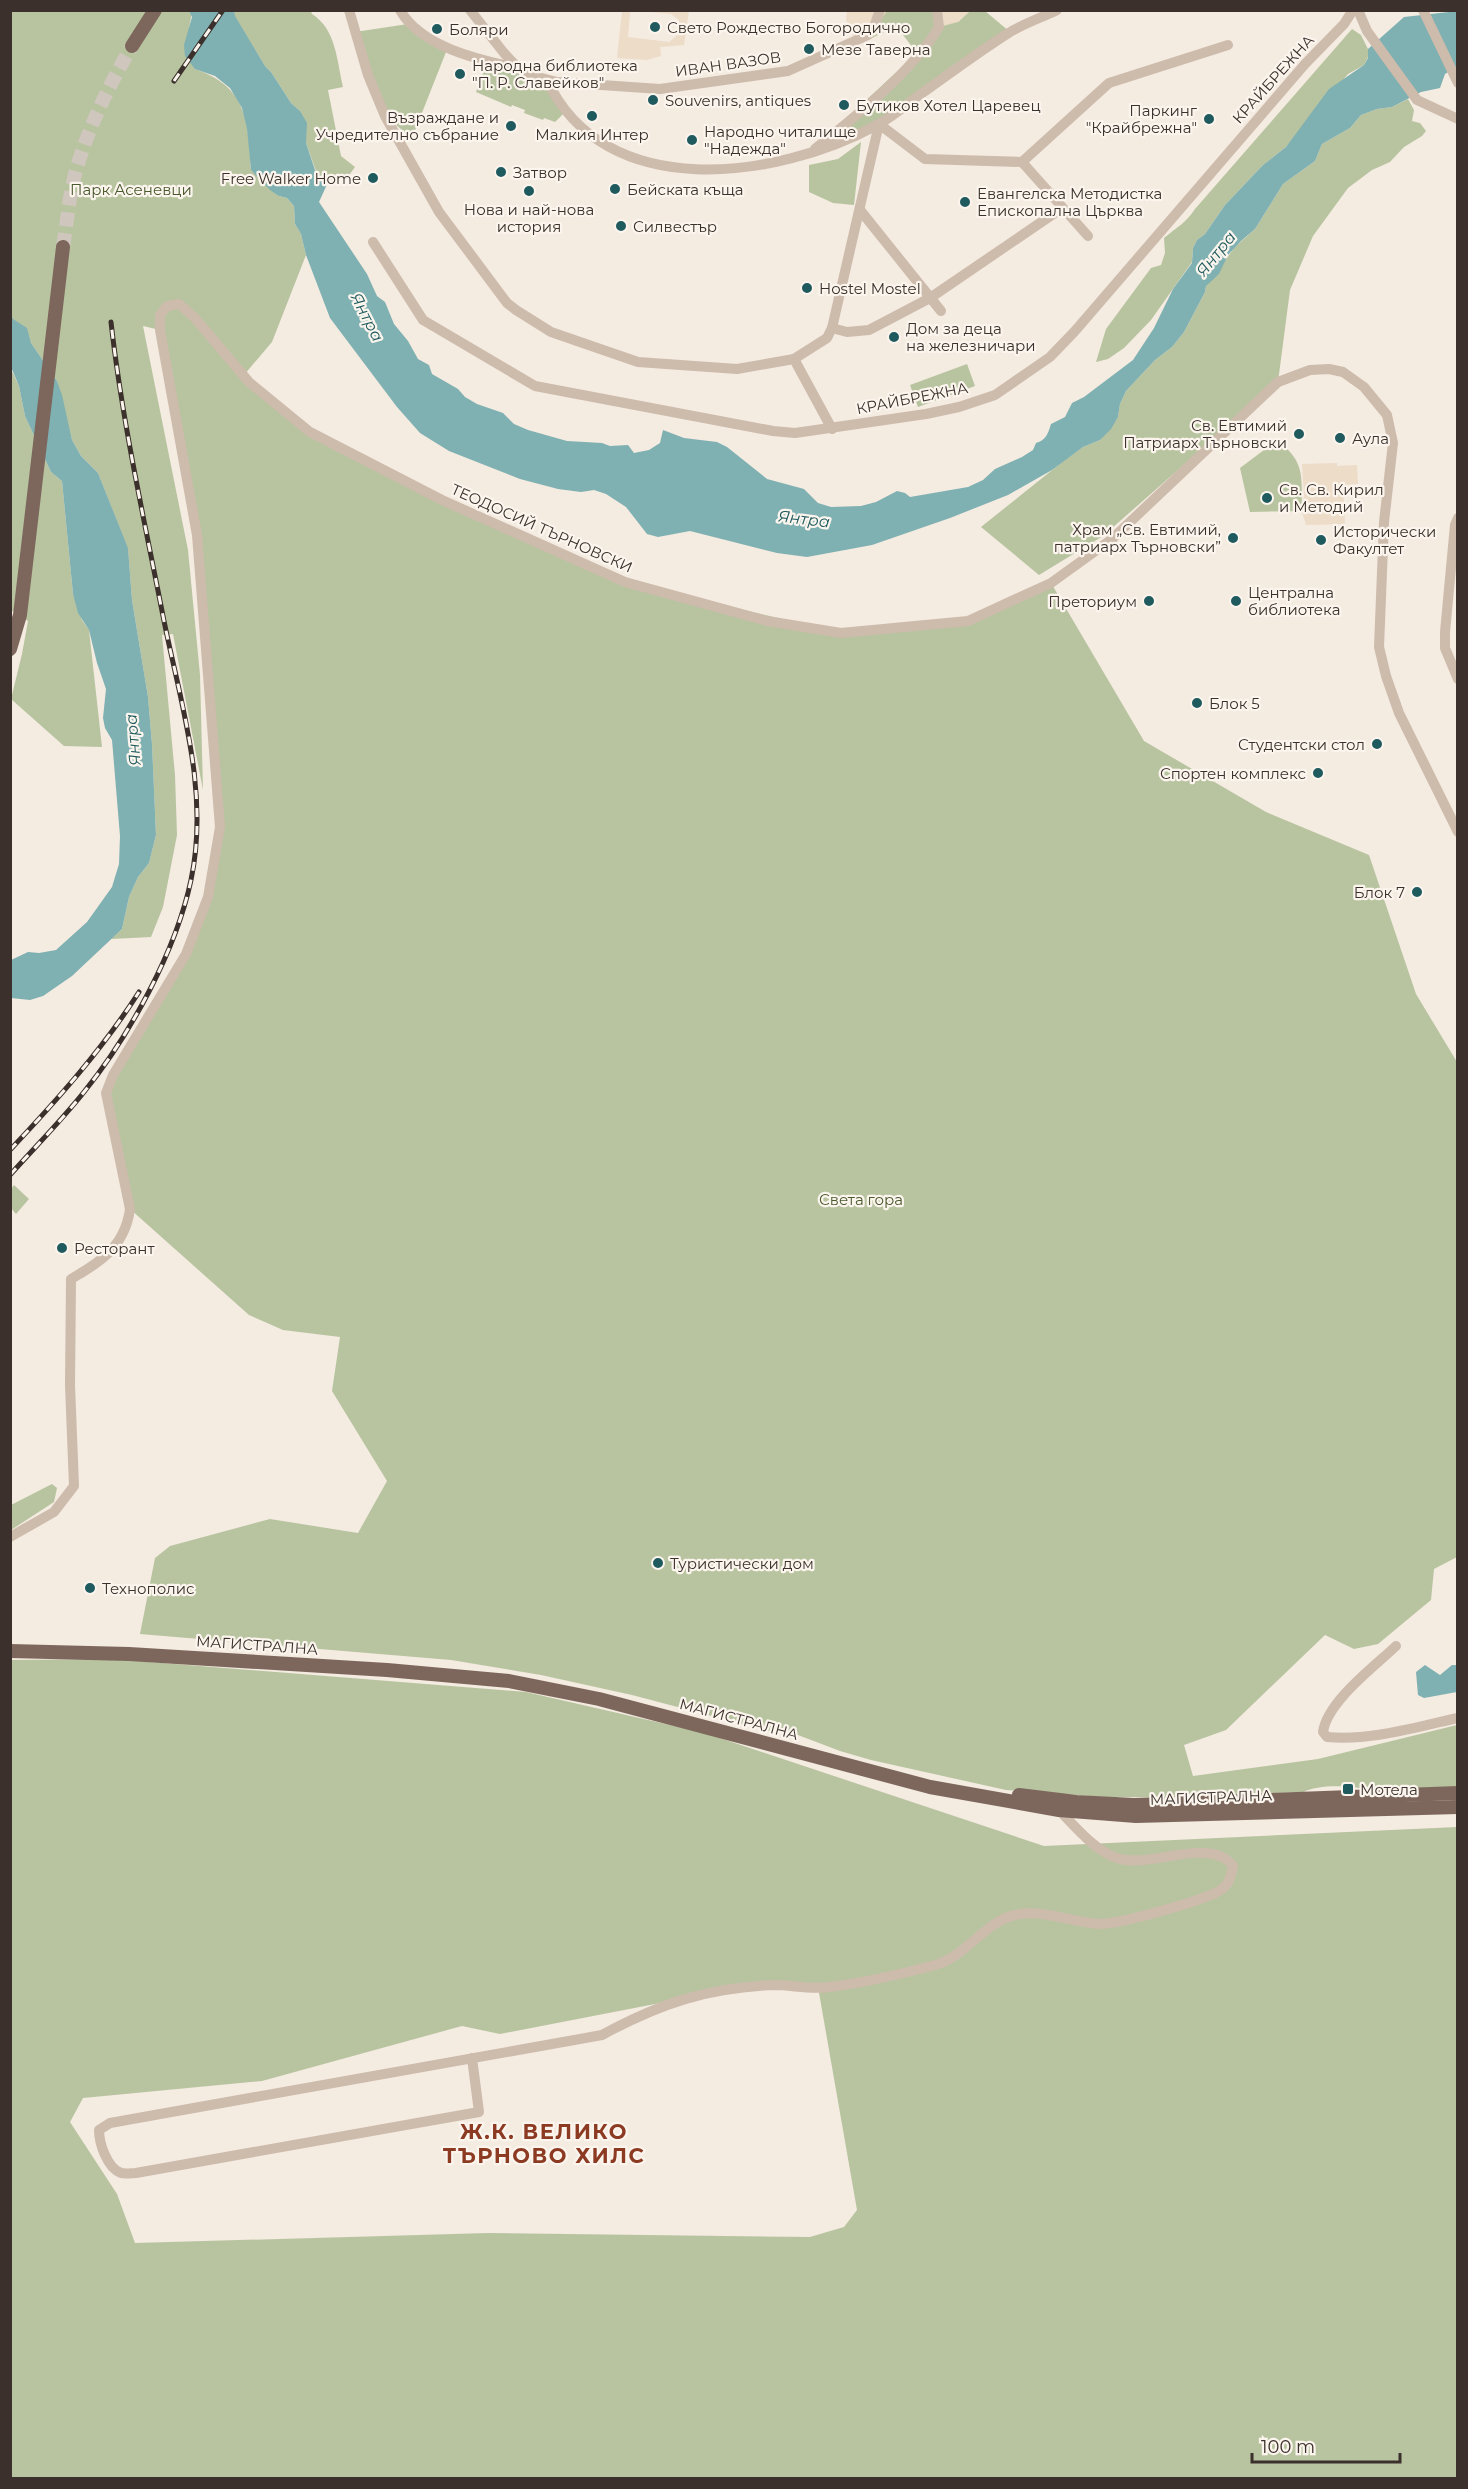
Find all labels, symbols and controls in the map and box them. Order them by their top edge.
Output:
place label: Свето Рождество Богородично [667,18,910,37]
place label: Боляри [449,20,509,39]
marker: Свето Рождество Богородично [648,20,662,34]
marker: Боляри [430,22,444,36]
street label: КРАЙБРЕЖНА [1228,31,1318,127]
place label: Мезе Таверна [821,40,931,59]
marker: Мезе Таверна [802,42,816,56]
street label: ИВАН ВАЗОВ [674,47,782,81]
place label: Народна библиотека "П. Р. Славейков" [472,56,638,92]
marker: Народна библиотека "П. Р. Славейков" [453,67,467,81]
place label: Souvenirs, antiques [665,91,811,110]
marker: Souvenirs, antiques [646,93,660,107]
place label: Бутиков Хотел Царевец [856,96,1041,115]
marker: Бутиков Хотел Царевец [837,98,851,112]
place label: Паркинг "Крайбрежна" [1086,101,1198,137]
place label: Възраждане и Учредително събрание [316,108,499,144]
marker: Малкия Интер [585,109,599,123]
marker: Паркинг "Крайбрежна" [1202,112,1216,126]
marker: Възраждане и Учредително събрание [504,119,518,133]
place label: Народно читалище "Надежда" [704,122,856,158]
place label: Малкия Интер [535,125,649,144]
marker: Народно читалище "Надежда" [685,133,699,147]
place label: Затвор [513,163,567,182]
marker: Затвор [494,165,508,179]
place label: Free Walker Home [221,169,361,188]
marker: Free Walker Home [366,171,380,185]
park label: Парк Асеневци [70,180,192,199]
place label: Бейската къща [627,180,744,199]
marker: Бейската къща [608,182,622,196]
marker: Нова и най-нова история [522,184,536,198]
place label: Евангелска Методистка Епископална Църква [977,184,1162,220]
marker: Евангелска Методистка Епископална Църква [958,195,972,209]
place label: Нова и най-нова история [464,200,594,236]
place label: Силвестър [633,217,717,236]
marker: Силвестър [614,219,628,233]
water label: Янтра [1192,228,1240,280]
place label: Hostel Mostel [819,279,921,298]
marker: Hostel Mostel [800,281,814,295]
water label: Янтра [347,289,387,345]
place label: Дом за деца на железничари [906,319,1036,355]
marker: Дом за деца на железничари [887,330,901,344]
street label: КРАЙБРЕЖНА [855,378,969,418]
place label: Св. Евтимий Патриарх Търновски [1123,416,1287,452]
marker: Св. Евтимий Патриарх Търновски [1292,427,1306,441]
place label: Аула [1352,429,1389,448]
marker: Аула [1333,431,1347,445]
street label: ТЕОДОСИЙ ТЪРНОВСКИ [448,479,636,577]
place label: Св. Св. Кирил и Методий [1279,480,1384,516]
marker: Св. Св. Кирил и Методий [1260,491,1274,505]
water label: Янтра [777,506,831,532]
place label: Храм „Св. Евтимий, патриарх Търновски” [1054,520,1221,556]
place label: Исторически Факултет [1333,522,1436,558]
marker: Храм „Св. Евтимий, патриарх Търновски” [1226,531,1240,545]
marker: Исторически Факултет [1314,533,1328,547]
place label: Централна библиотека [1248,583,1340,619]
place label: Преториум [1048,592,1137,611]
marker: Преториум [1142,594,1156,608]
marker: Централна библиотека [1229,594,1243,608]
place label: Блок 5 [1209,694,1260,713]
marker: Блок 5 [1190,696,1204,710]
water label: Янтра [121,713,145,767]
place label: Студентски стол [1238,735,1365,754]
marker: Студентски стол [1370,737,1384,751]
place label: Спортен комплекс [1160,764,1306,783]
marker: Спортен комплекс [1311,766,1325,780]
place label: Блок 7 [1354,883,1405,902]
marker: Блок 7 [1410,885,1424,899]
park label: Света гора [819,1190,903,1209]
place label: Ресторант [74,1239,155,1258]
marker: Ресторант [55,1241,69,1255]
place label: Туристически дом [670,1554,814,1573]
marker: Туристически дом [651,1556,665,1570]
place label: Технополис [102,1579,194,1598]
marker: Технополис [83,1581,97,1595]
street label: МАГИСТРАЛНА [195,1631,319,1659]
street label: МАГИСТРАЛНА [677,1694,801,1744]
place label: Мотела [1360,1780,1418,1799]
marker: Мотела [1341,1782,1355,1796]
street label: МАГИСТРАЛНА [1150,1785,1272,1809]
district label: Ж.К. ВЕЛИКО ТЪРНОВО ХИЛС [443,2119,645,2168]
scale bar [1252,2426,1400,2464]
text: 100 m [1261,2436,1315,2458]

